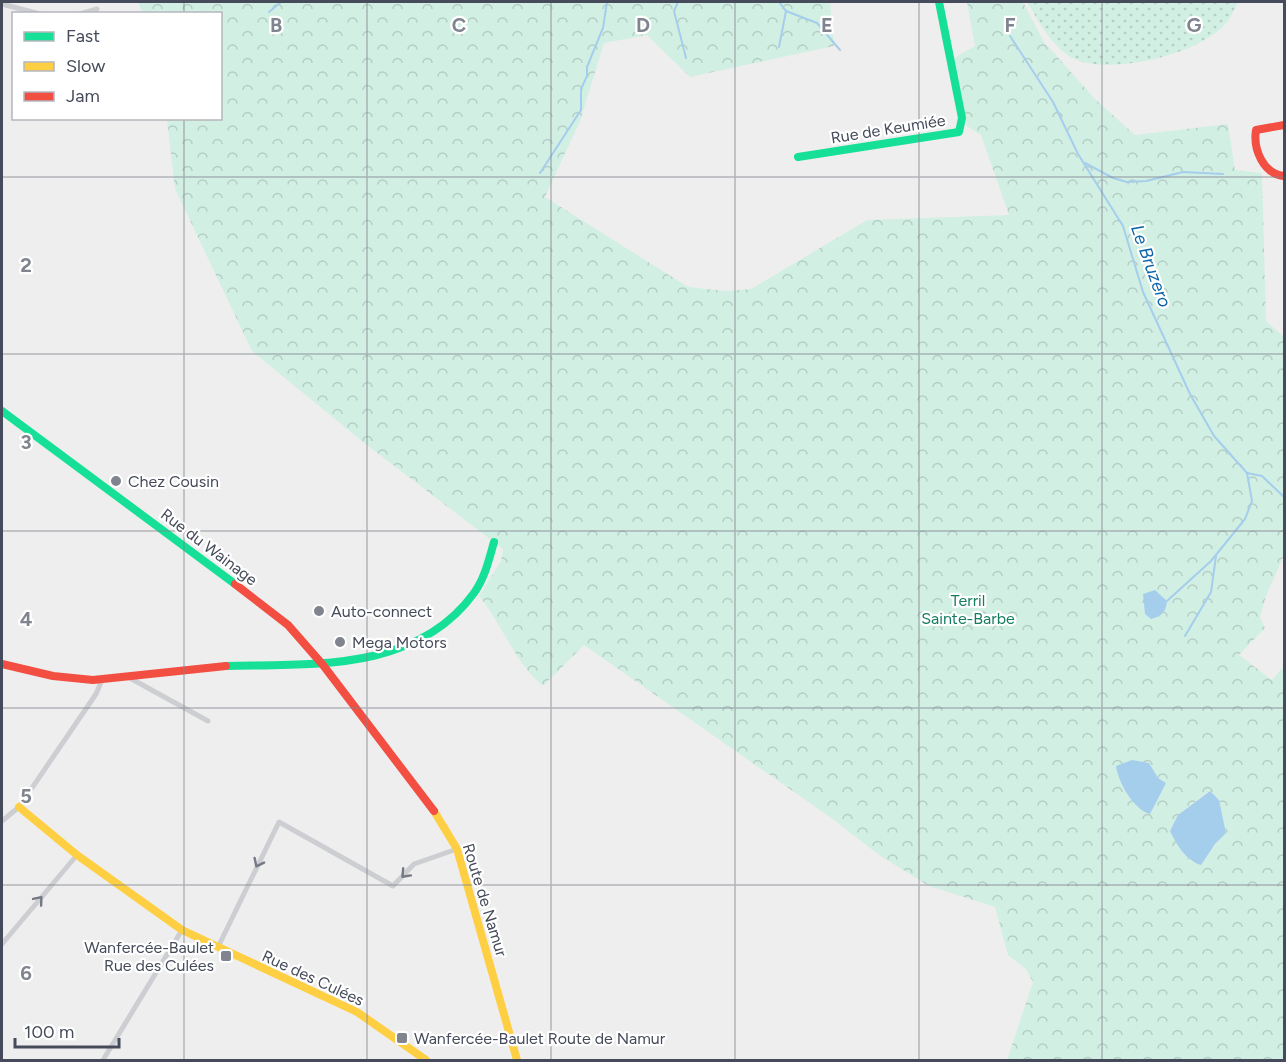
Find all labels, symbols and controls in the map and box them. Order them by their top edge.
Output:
legend [12,12,222,120]
text: B [270,13,282,37]
text: C [452,13,466,37]
text: D [636,13,650,37]
text: E [821,13,833,37]
text: F [1004,13,1016,37]
text: G [1187,13,1202,37]
text: Fast [66,25,100,47]
text: Slow [66,55,105,77]
text: Jam [66,85,100,107]
street label: Rue de Keumiée [829,111,947,147]
water label: Le Bruzero [1126,222,1176,310]
text: 2 [20,253,32,277]
text: 3 [20,430,32,454]
place label: Chez Cousin [128,472,219,491]
marker: Chez Cousin [109,474,123,488]
street label: Rue du Wainage [157,505,261,590]
park label: Terril Sainte-Barbe [921,591,1015,628]
place label: Auto-connect [331,602,432,621]
marker: Auto-connect [312,604,326,618]
text: 4 [20,607,33,631]
place label: Mega Motors [352,633,447,652]
marker: Mega Motors [333,635,347,649]
text: 5 [20,784,32,808]
street label: Route de Namur [459,841,511,960]
one-way arrow [254,857,266,868]
one-way arrow [401,867,412,877]
one-way arrow [32,896,43,907]
place label: Wanfercée-Baulet Rue des Culées [84,938,214,975]
street label: Rue des Culées [259,946,367,1010]
marker: Wanfercée-Baulet Rue des Culées [219,949,233,963]
text: 6 [20,961,32,985]
scale bar [15,1011,118,1049]
text: 100 m [24,1021,74,1043]
place label: Wanfercée-Baulet Route de Namur [414,1029,666,1048]
marker: Wanfercée-Baulet Route de Namur [395,1031,409,1045]

